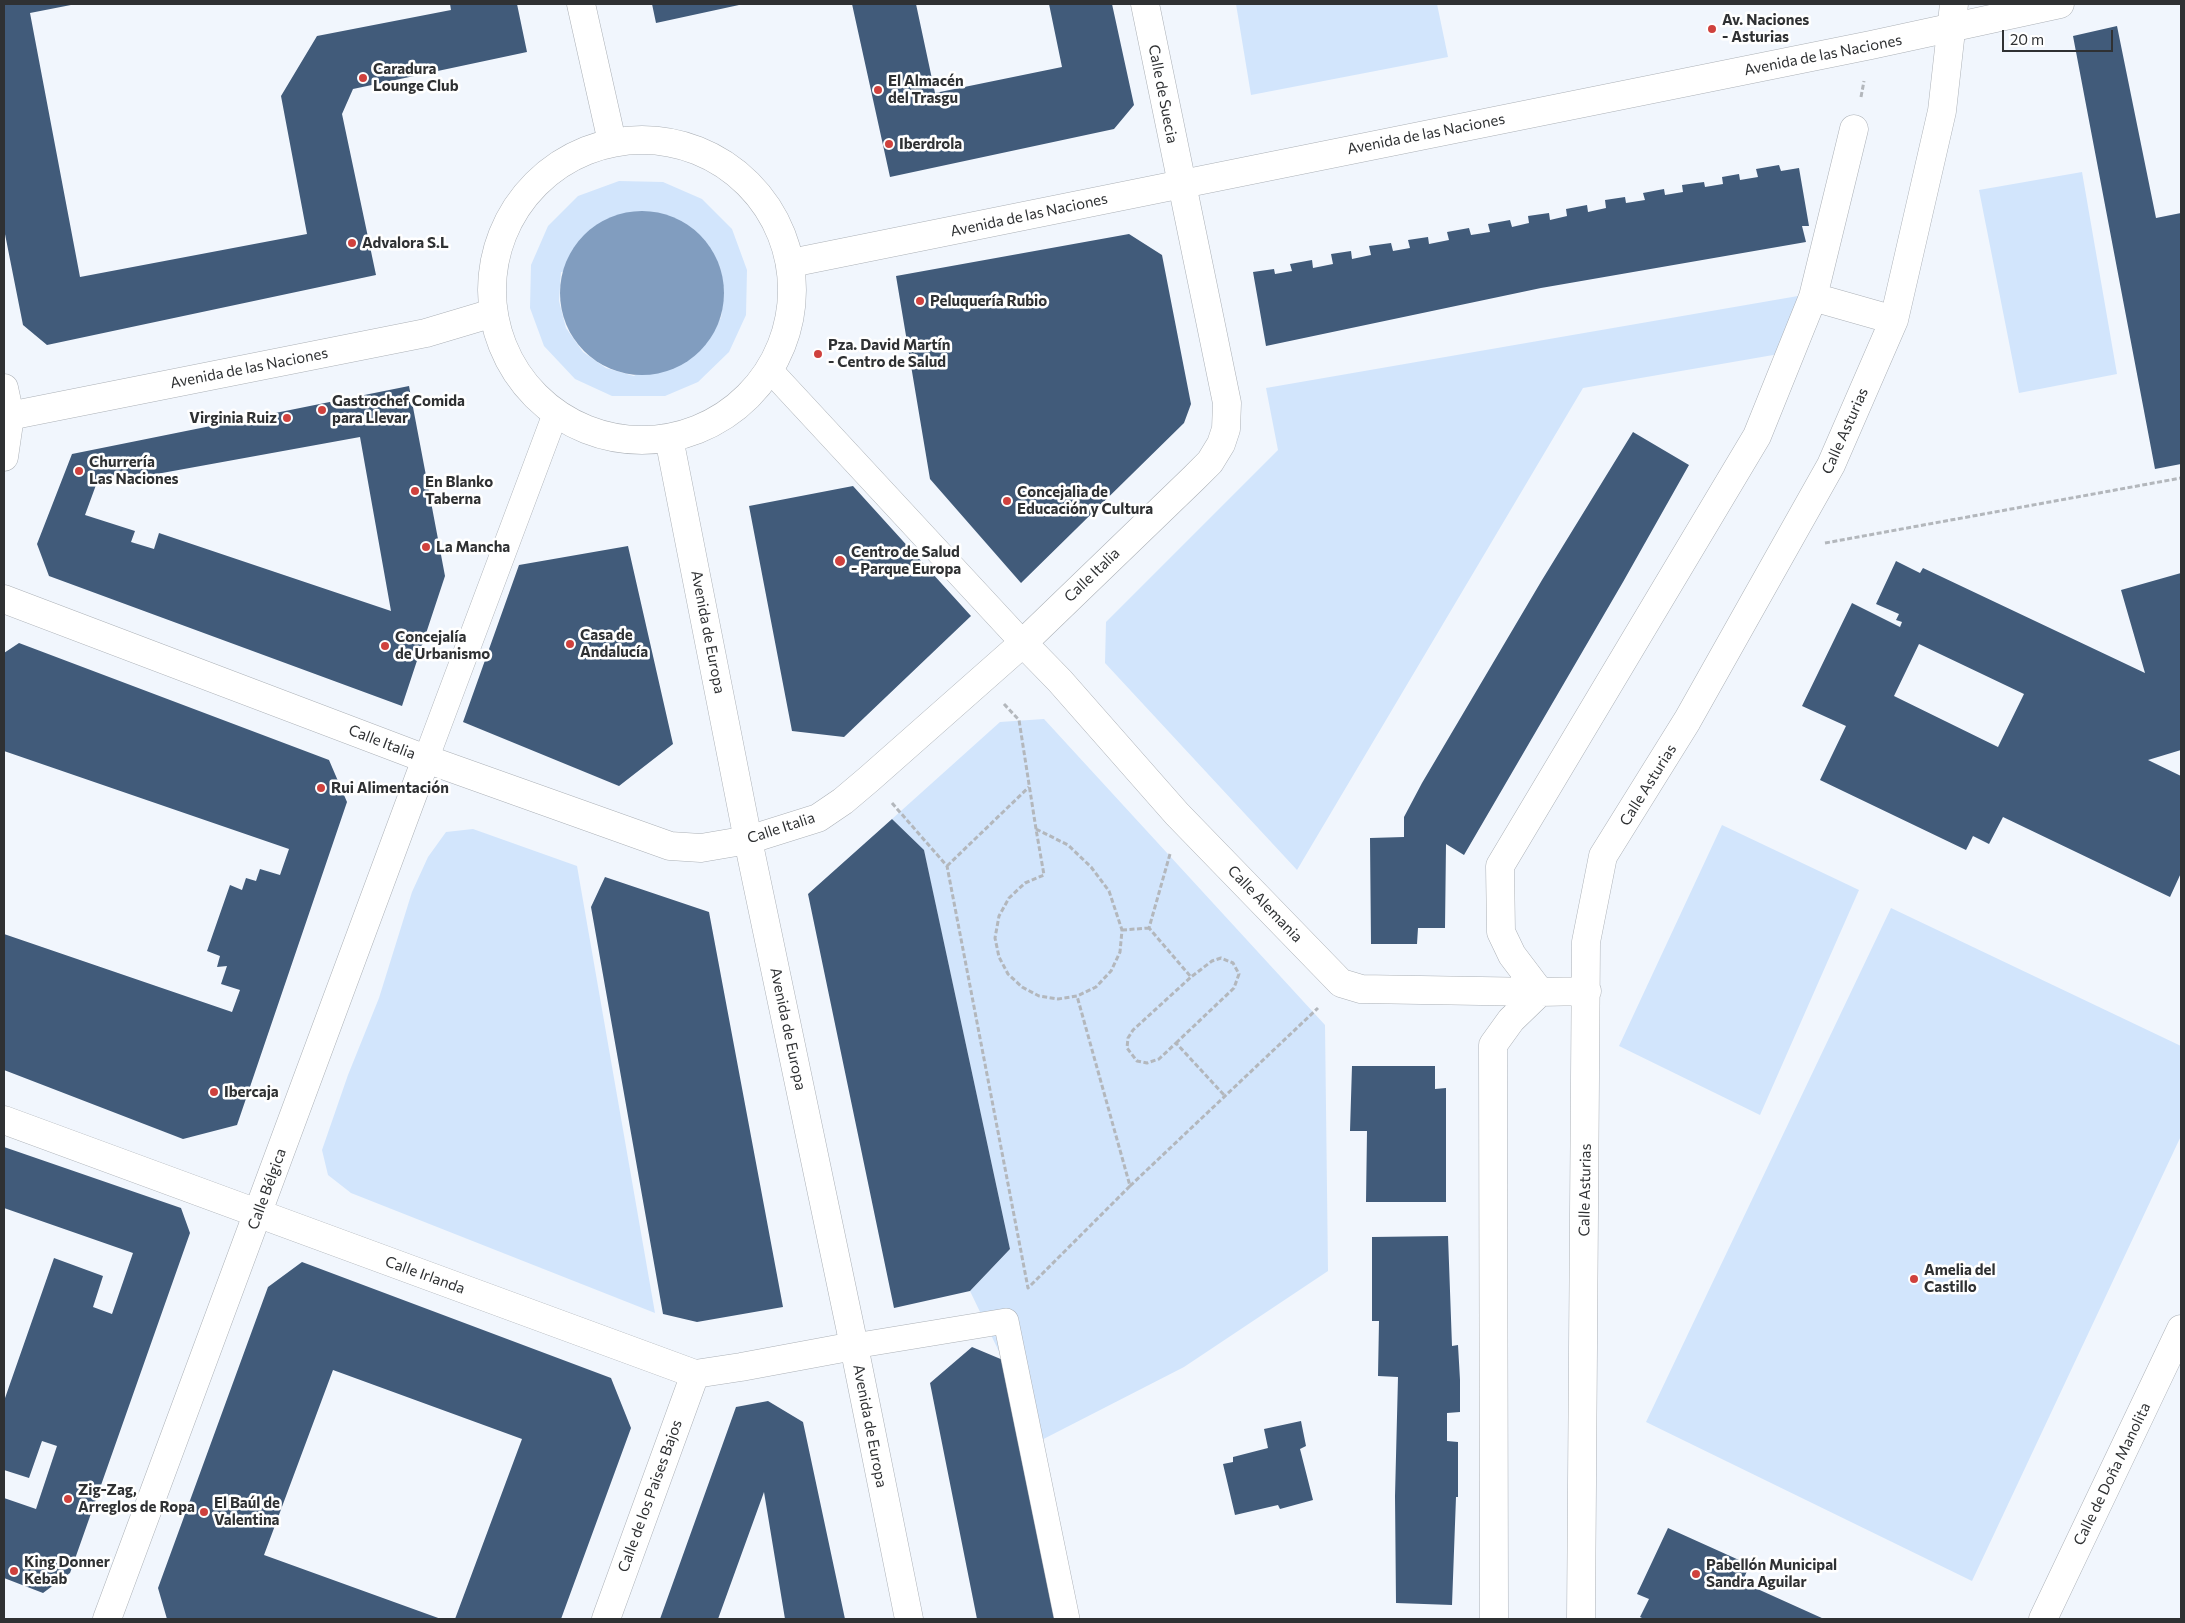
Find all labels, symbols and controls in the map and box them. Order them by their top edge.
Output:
place label: Av. Naciones - Asturias [1722,11,1809,46]
scale bar [2005,20,2116,52]
marker: Av. Naciones - Asturias [1706,23,1718,35]
text: 20 m [2010,30,2044,48]
street label: Avenida de las Naciones [1743,31,1903,79]
street label: Calle de Suecia [1145,43,1181,145]
place label: Caradura Lounge Club [373,60,459,95]
marker: Caradura Lounge Club [357,72,369,84]
place label: El Almacén del Trasgu [888,72,964,107]
marker: El Almacén del Trasgu [872,84,884,96]
street label: Avenida de las Naciones [1346,110,1506,158]
place label: Iberdrola [899,135,962,153]
marker: Iberdrola [883,138,895,150]
street label: Avenida de las Naciones [949,190,1109,240]
place label: Advalora S.L [362,234,449,252]
marker: Advalora S.L [346,237,358,249]
place label: Peluquería Rubio [930,292,1047,310]
marker: Peluquería Rubio [914,295,926,307]
place label: Pza. David Martín - Centro de Salud [828,336,950,371]
street label: Avenida de las Naciones [169,344,329,392]
marker: Pza. David Martín - Centro de Salud [812,348,824,360]
street label: Calle Asturias [1818,385,1872,477]
place label: Gastrochef Comida para Llevar [332,392,465,427]
marker: Gastrochef Comida para Llevar [316,404,328,416]
place label: Virginia Ruiz [189,409,277,427]
marker: Virginia Ruiz [281,412,293,424]
place label: Churrería Las Naciones [89,453,179,488]
marker: Churrería Las Naciones [73,465,85,477]
place label: En Blanko Taberna [425,473,493,508]
place label: Concejalia de Educación y Cultura [1017,483,1153,518]
marker: En Blanko Taberna [409,485,421,497]
marker: Concejalia de Educación y Cultura [1001,495,1013,507]
place label: La Mancha [436,538,510,556]
marker: La Mancha [420,541,432,553]
place label: Centro de Salud - Parque Europa [851,543,961,578]
street label: Calle Italia [1060,544,1124,606]
marker: Centro de Salud - Parque Europa [833,554,847,568]
street label: Avenida de Europa [687,569,729,695]
place label: Casa de Andalucía [580,626,648,661]
place label: Concejalía de Urbanismo [395,628,490,663]
marker: Casa de Andalucía [564,638,576,650]
marker: Concejalía de Urbanismo [379,640,391,652]
street label: Calle Italia [346,721,418,763]
street label: Calle Asturias [1616,741,1680,829]
place label: Rui Alimentación [331,779,449,797]
marker: Rui Alimentación [315,782,327,794]
street label: Calle Italia [745,809,817,847]
street label: Calle Alemania [1224,862,1306,946]
street label: Avenida de Europa [766,966,810,1092]
place label: Ibercaja [224,1083,279,1101]
marker: Ibercaja [208,1086,220,1098]
street label: Calle Asturias [1575,1143,1595,1237]
street label: Calle Bélgica [244,1146,290,1232]
street label: Calle Irlanda [383,1252,467,1298]
place label: Amelia del Castillo [1924,1261,1996,1296]
marker: Amelia del Castillo [1908,1273,1920,1285]
street label: Avenida de Europa [849,1363,891,1489]
street label: Calle de Doña Manolita [2070,1400,2154,1548]
street label: Calle de los Paises Bajos [614,1417,686,1575]
place label: Zig-Zag, Arreglos de Ropa [78,1481,195,1516]
marker: Zig-Zag, Arreglos de Ropa [62,1493,74,1505]
place label: El Baúl de Valentina [214,1494,280,1529]
marker: El Baúl de Valentina [198,1506,210,1518]
place label: King Donner Kebab [24,1553,110,1588]
place label: Pabellón Municipal Sandra Aguilar [1706,1556,1837,1591]
marker: King Donner Kebab [8,1565,20,1577]
marker: Pabellón Municipal Sandra Aguilar [1690,1568,1702,1580]

